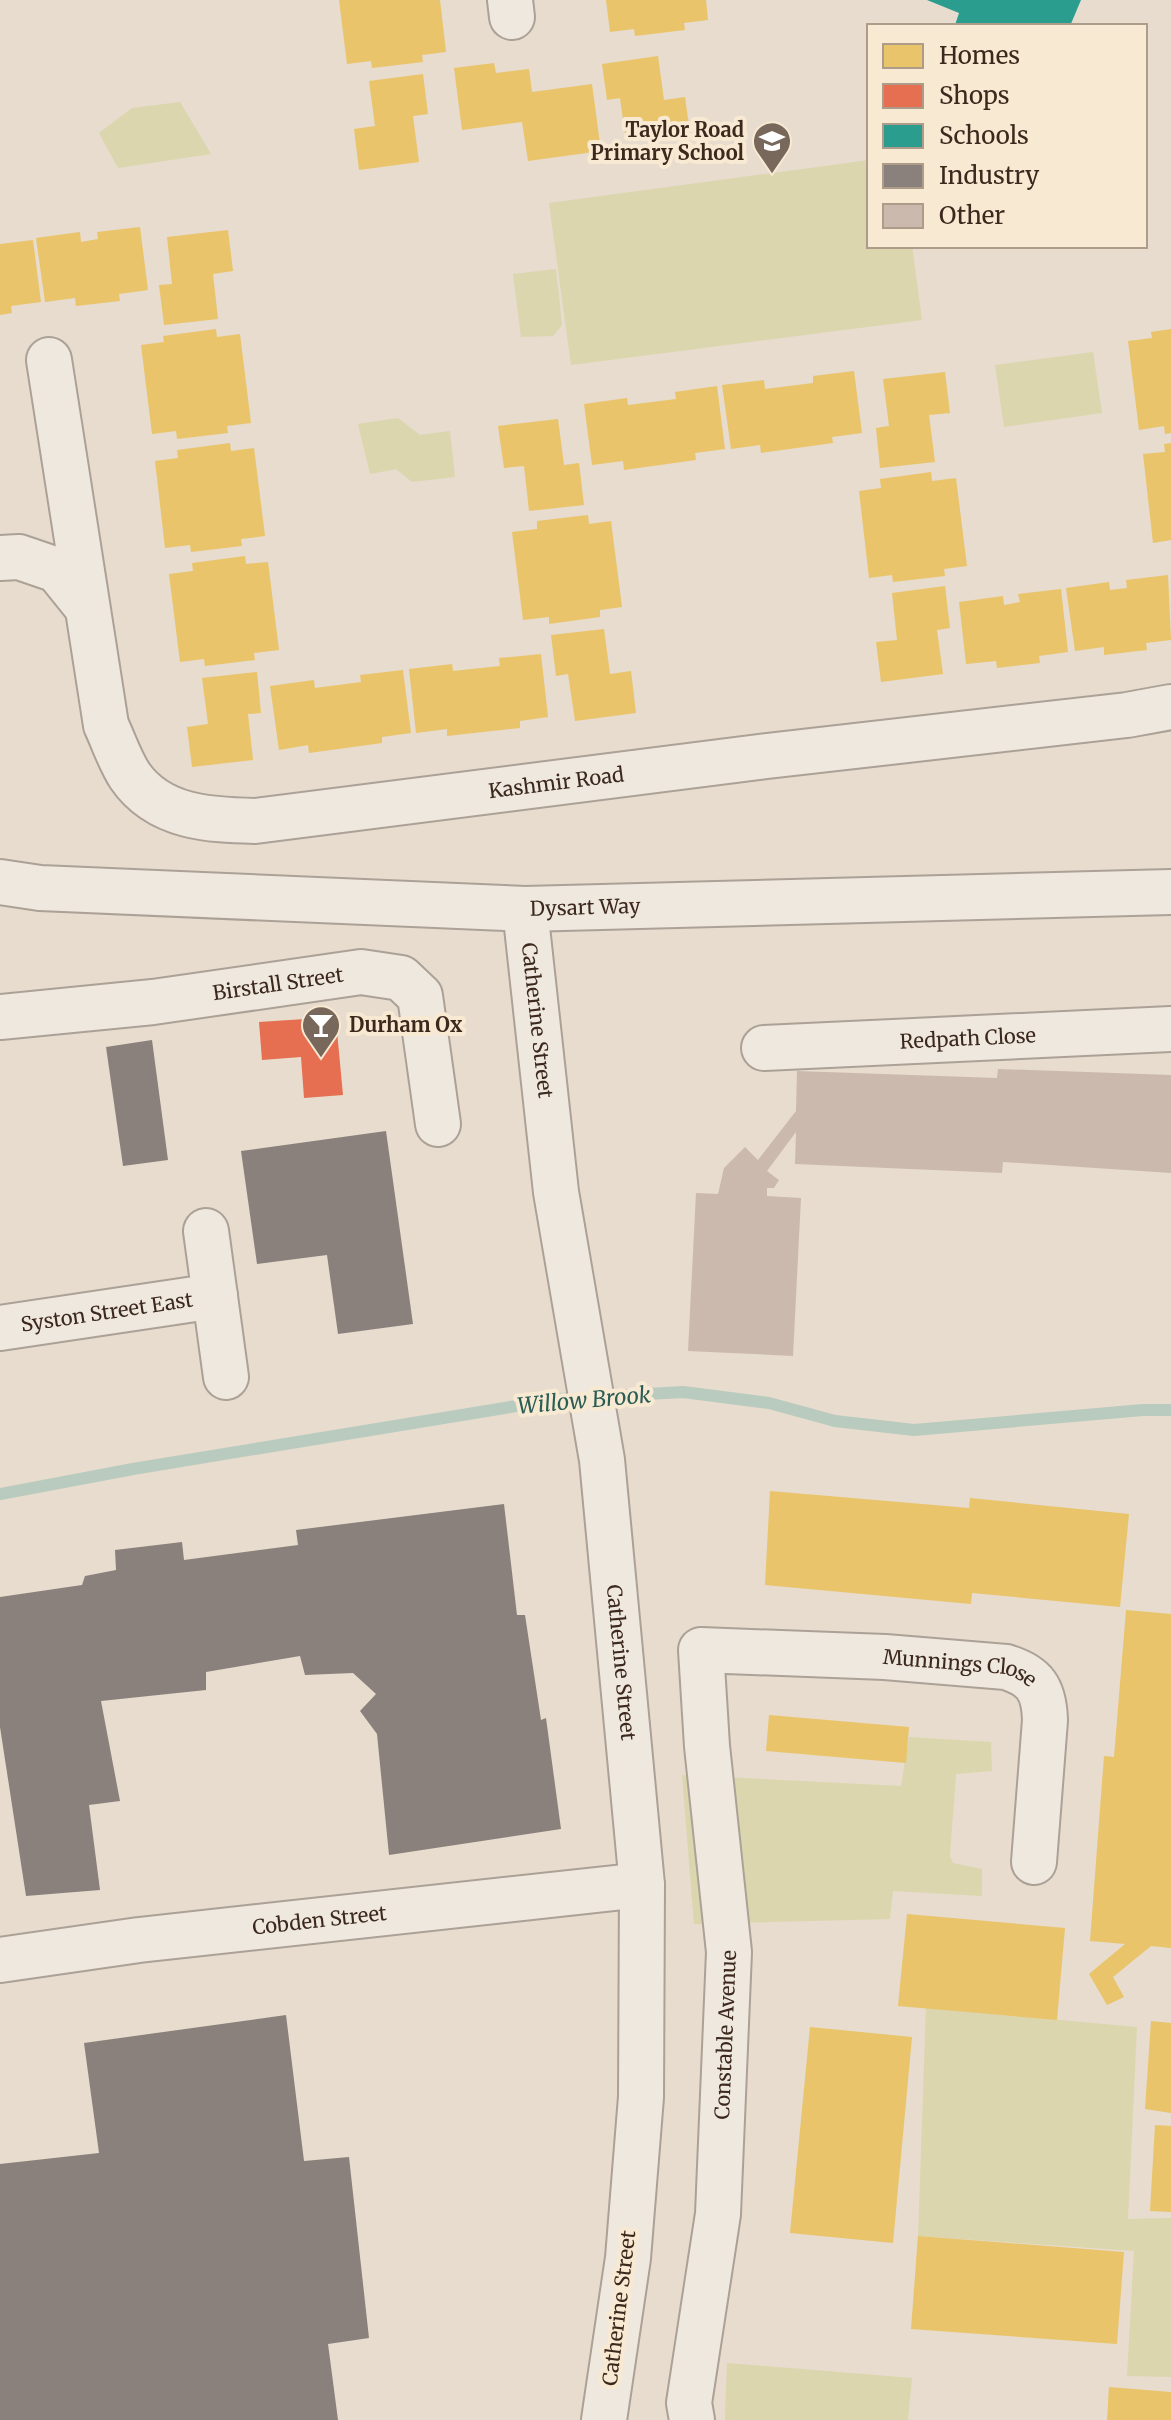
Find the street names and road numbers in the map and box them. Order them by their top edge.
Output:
street label: Kashmir Road [487,761,625,803]
street label: Dysart Way [529,893,641,921]
street label: Catherine Street [517,941,559,1100]
street label: Birstall Street [211,962,345,1005]
street label: Redpath Close [899,1022,1037,1054]
street label: Syston Street East [19,1286,195,1337]
street label: Catherine Street [602,1583,641,1742]
street label: Munnings Close [882,1644,1042,1691]
street label: Cobden Street [251,1900,388,1940]
street label: Constable Avenue [709,1949,741,2120]
street label: Catherine Street [597,2229,640,2387]

